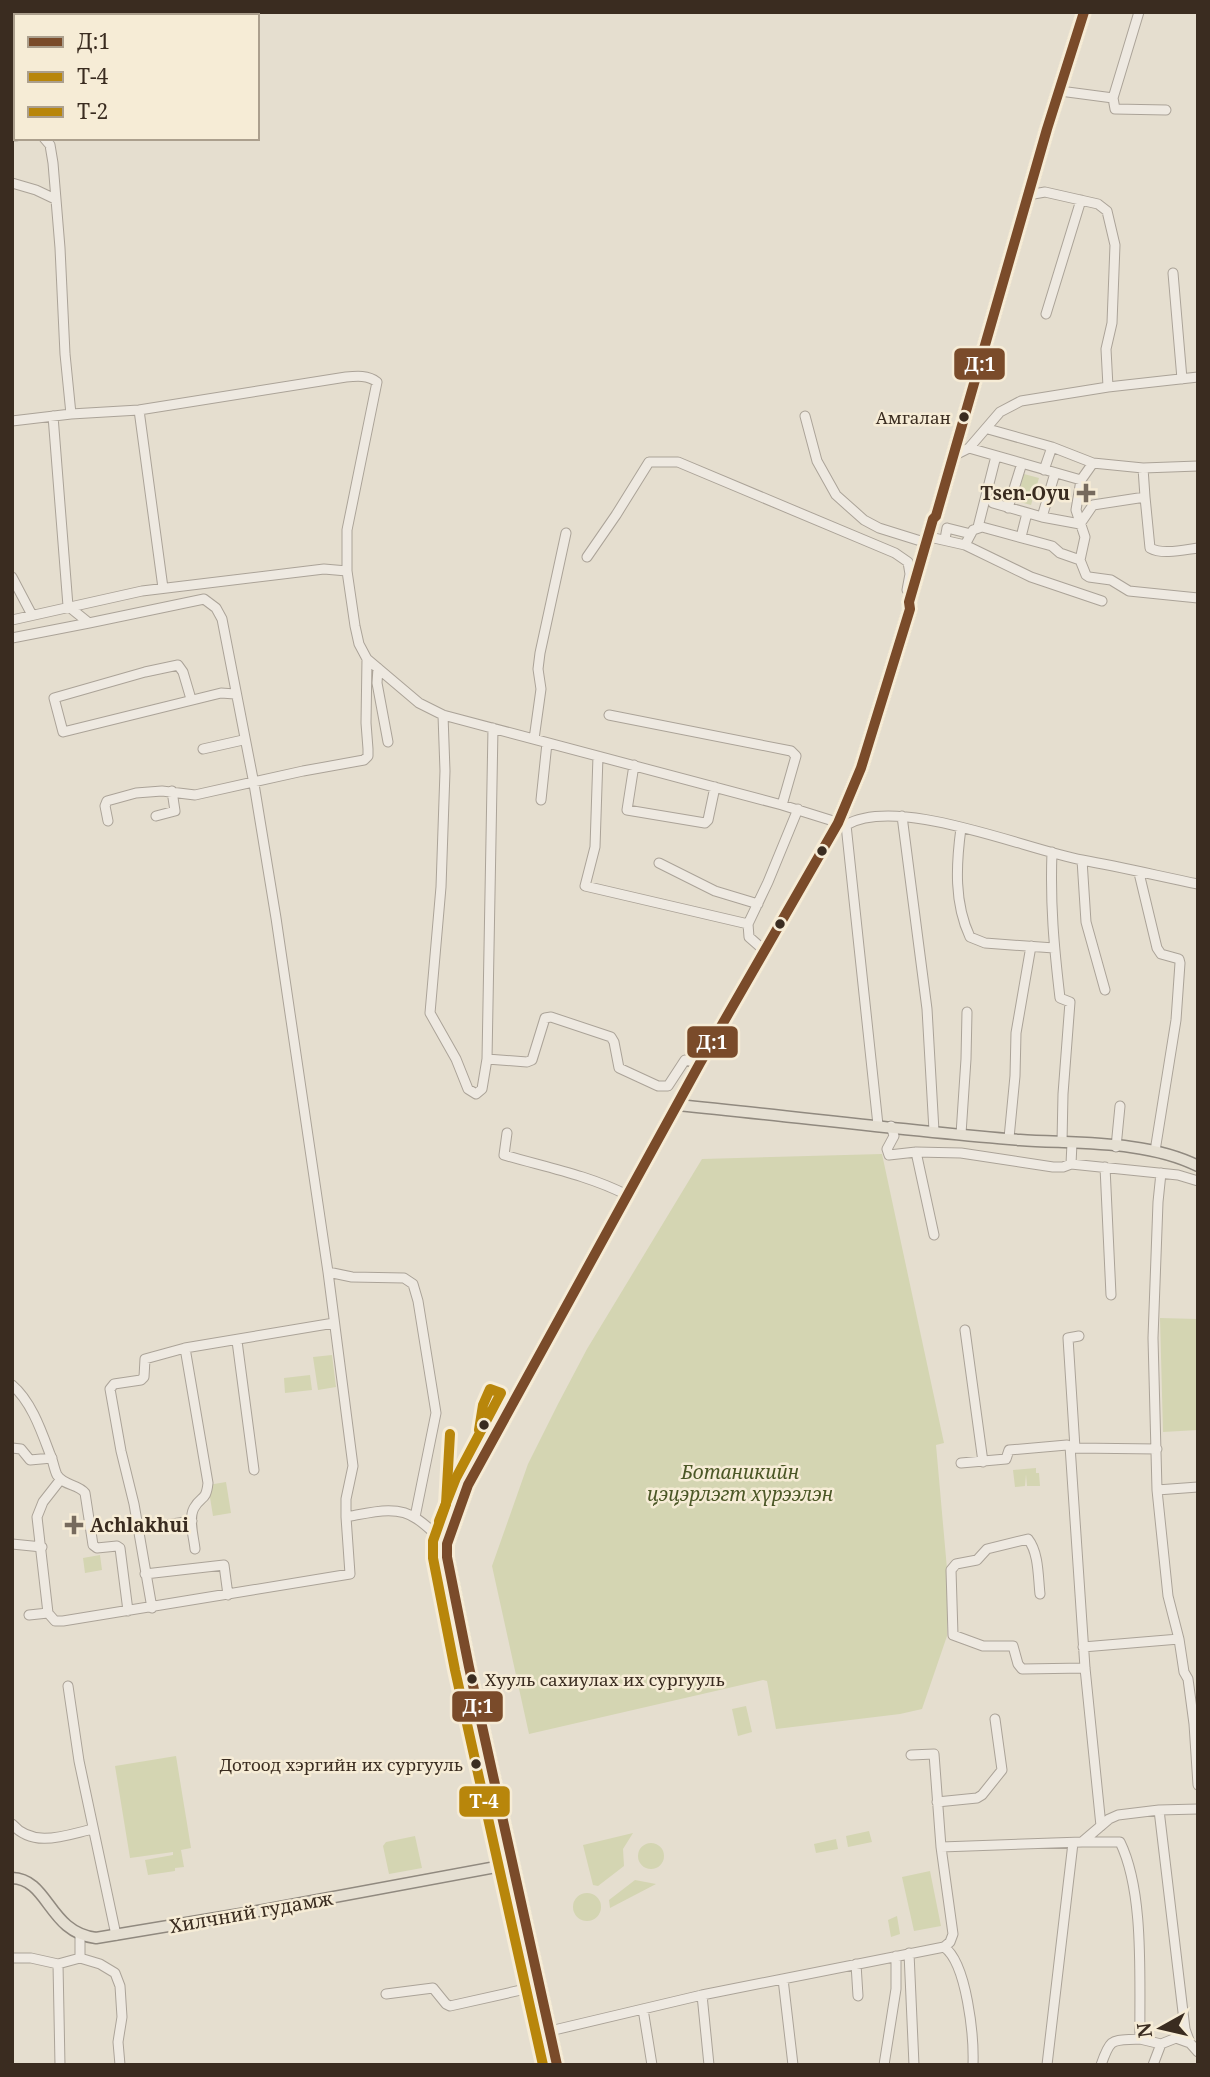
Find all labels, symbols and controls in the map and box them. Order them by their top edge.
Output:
legend [14,14,259,140]
text: Д:1 [77,27,110,55]
text: Т-4 [77,62,109,90]
text: Т-2 [77,97,108,125]
line badge: Д:1 [953,347,1006,381]
text: Д:1 [965,351,995,377]
place label: Амгалан [876,406,951,429]
marker: Амгалан [957,410,971,424]
place label: Tsen-Oyu [980,480,1070,506]
marker: Tsen-Oyu [1076,483,1096,503]
unlabelled marker [815,844,829,858]
unlabelled marker [773,917,787,931]
line badge: Д:1 [686,1025,739,1059]
text: Д:1 [697,1029,727,1055]
unlabelled marker [477,1418,491,1432]
park label: Ботаникийн цэцэрлэгт хүрээлэн [647,1459,833,1507]
place label: Achlakhui [90,1512,189,1538]
marker: Achlakhui [64,1515,84,1535]
place label: Хууль сахиулах их сургууль [485,1668,725,1691]
marker: Хууль сахиулах их сургууль [465,1672,479,1686]
line badge: Д:1 [451,1690,504,1723]
text: Д:1 [463,1693,493,1719]
place label: Дотоод хэргийн их сургууль [220,1753,463,1776]
marker: Дотоод хэргийн их сургууль [469,1757,483,1771]
line badge: Т-4 [458,1785,511,1818]
text: Т-4 [469,1788,499,1814]
street label: Хилчний гудамж [167,1885,336,1939]
north arrow [1126,1993,1196,2063]
text: N [1130,2021,1158,2040]

